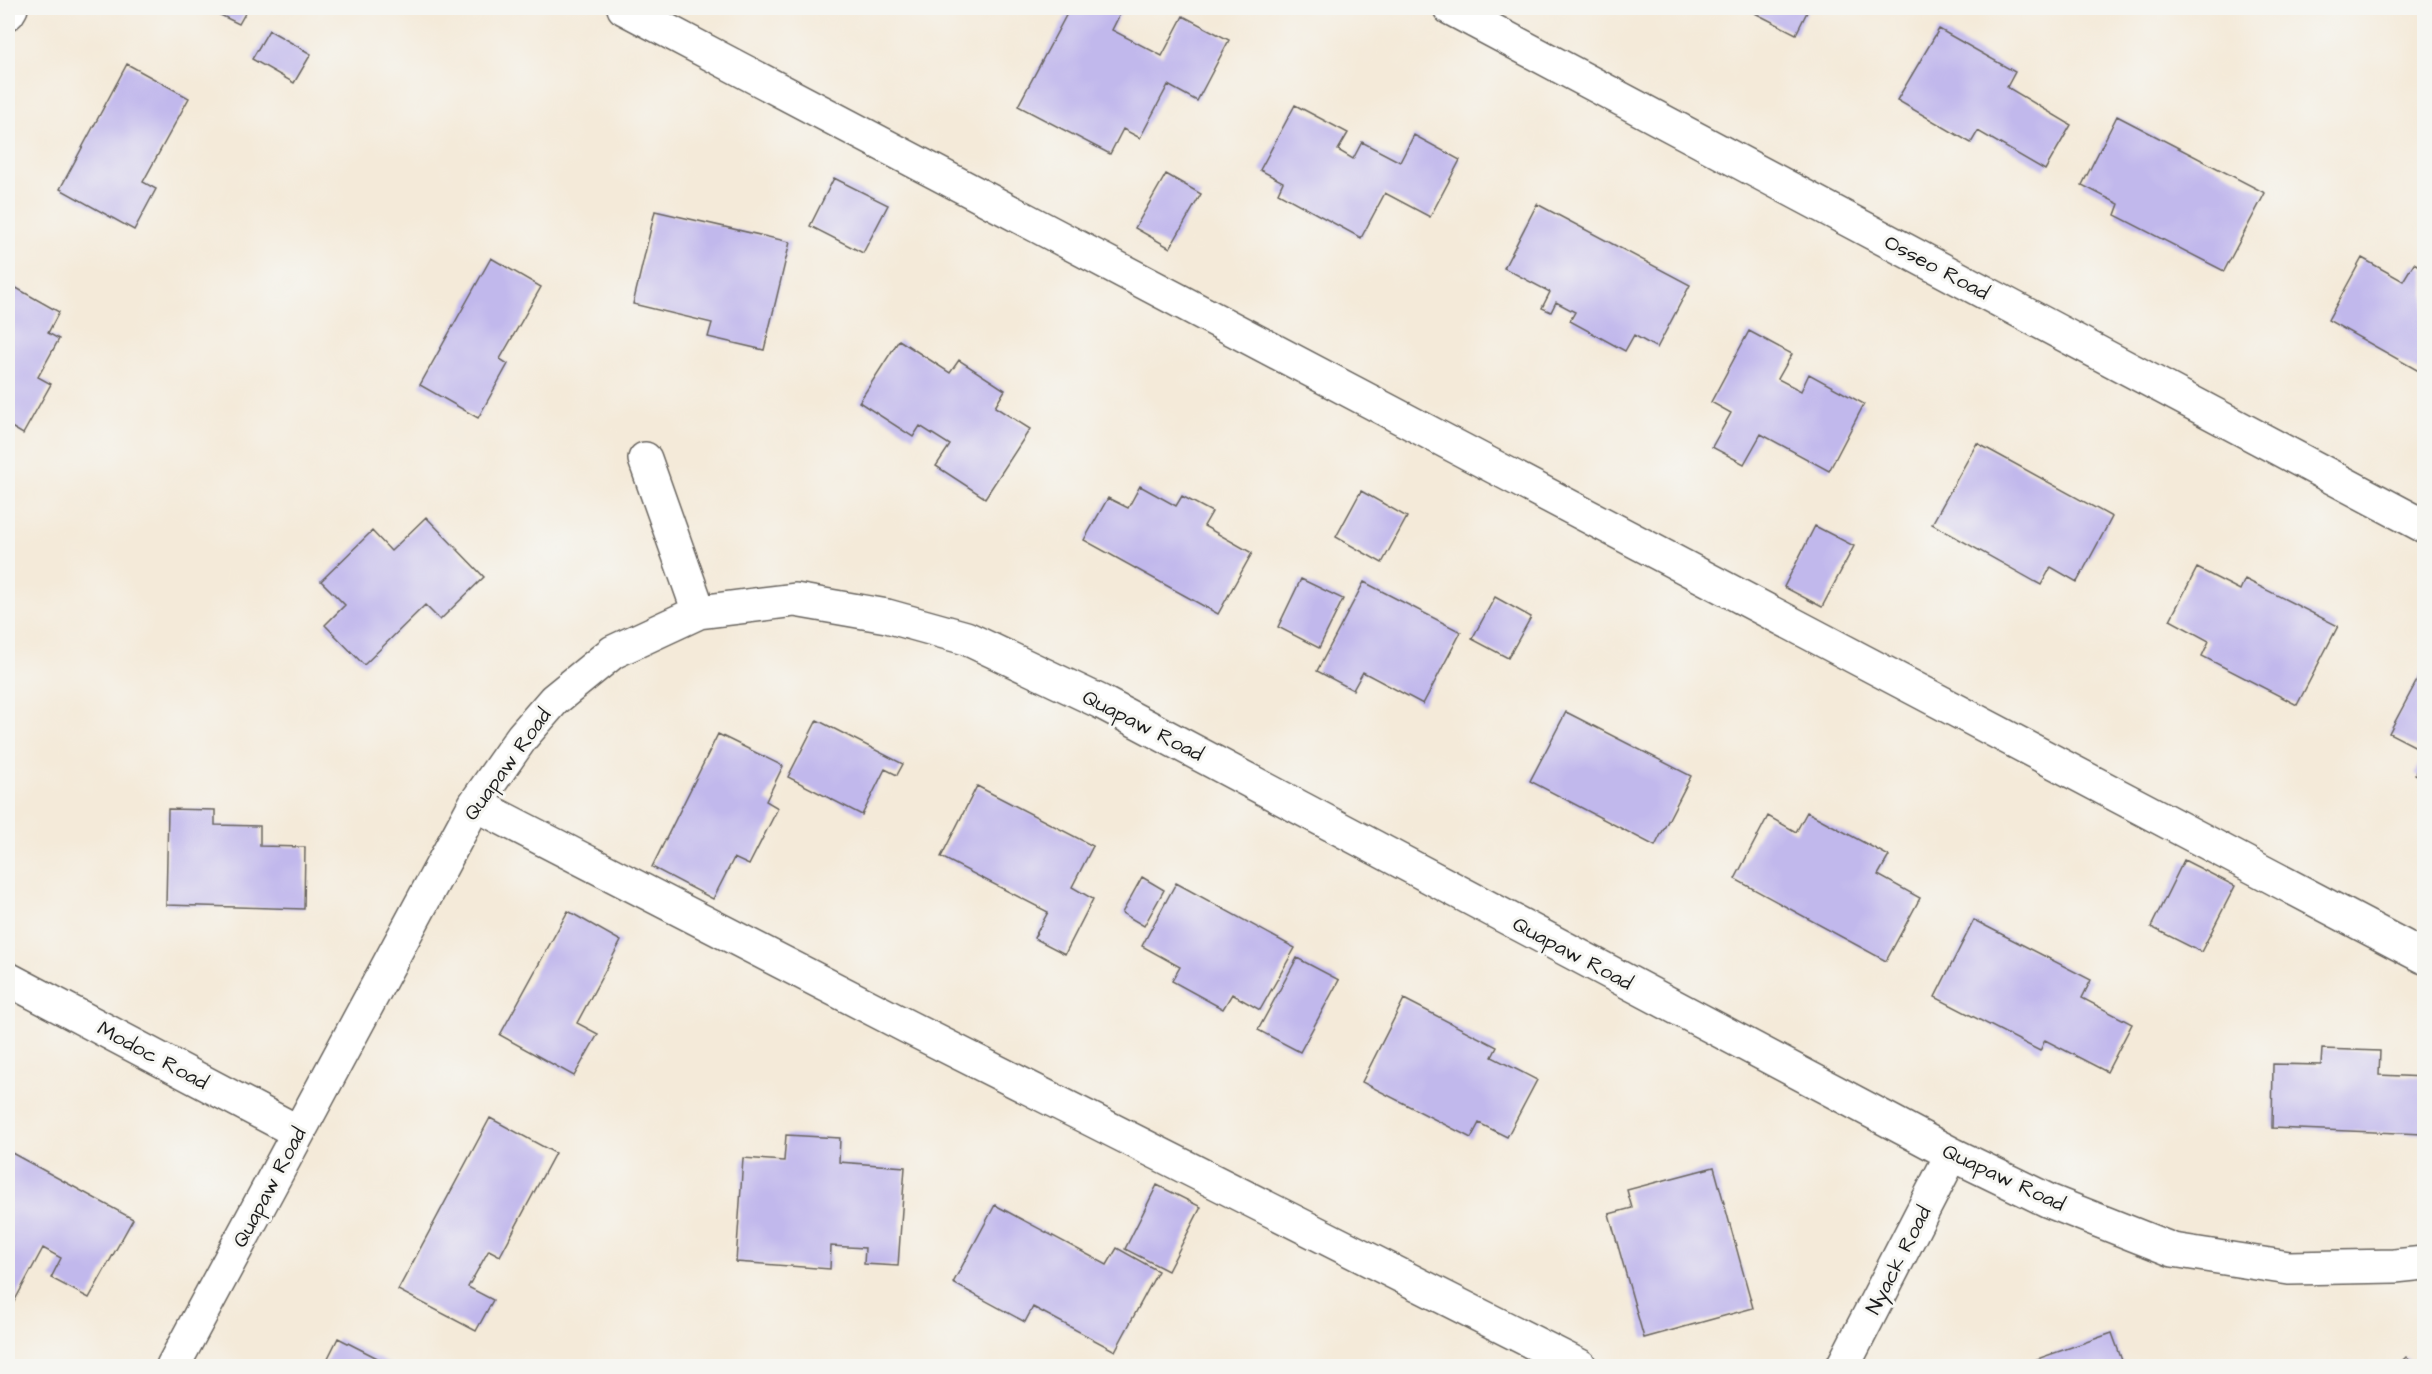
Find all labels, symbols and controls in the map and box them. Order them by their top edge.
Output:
street label: Osseo Road [1879,228,1995,307]
street label: Quapaw Road [1077,682,1209,769]
street label: Quapaw Road [457,702,559,827]
street label: Quapaw Road [1507,910,1638,998]
street label: Modoc Road [92,1014,213,1097]
street label: Quapaw Road [226,1122,314,1253]
street label: Quapaw Road [1937,1136,2070,1220]
street label: Nyack Road [1859,1201,1940,1320]

